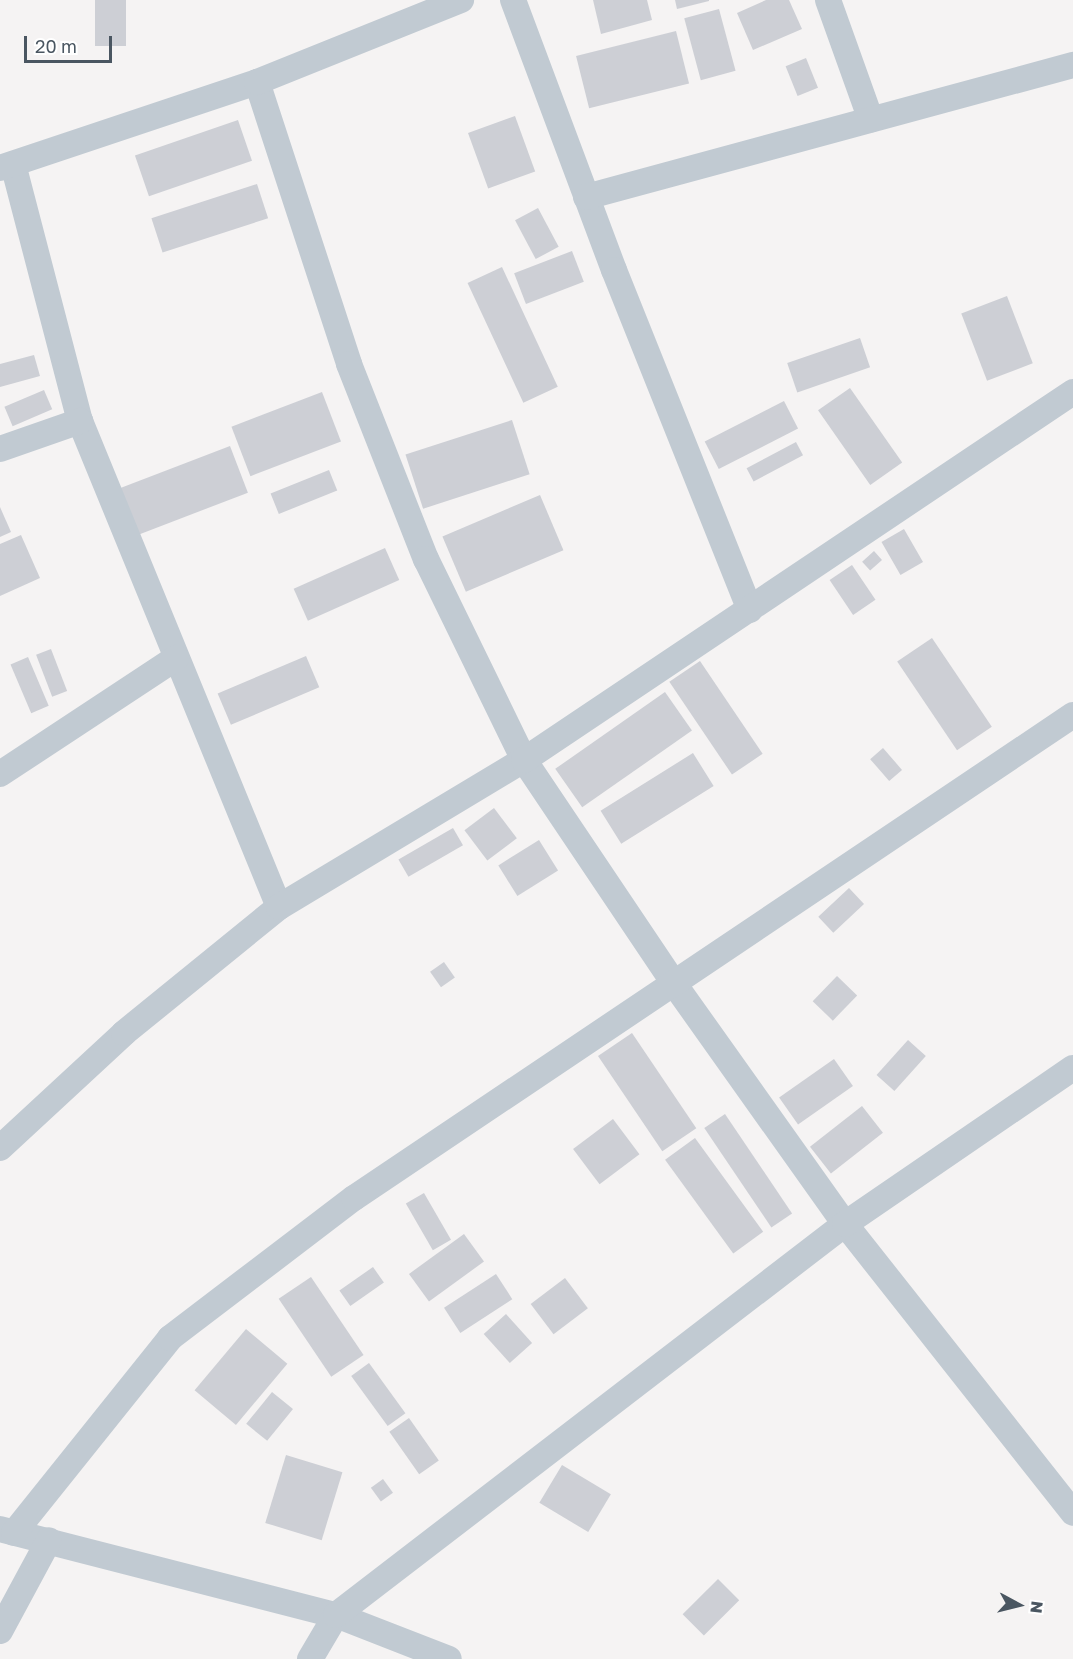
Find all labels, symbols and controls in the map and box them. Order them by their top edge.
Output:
scale bar [27,24,116,62]
text: 20 m [35,35,77,57]
north arrow [989,1575,1049,1635]
text: N [1026,1600,1048,1614]

